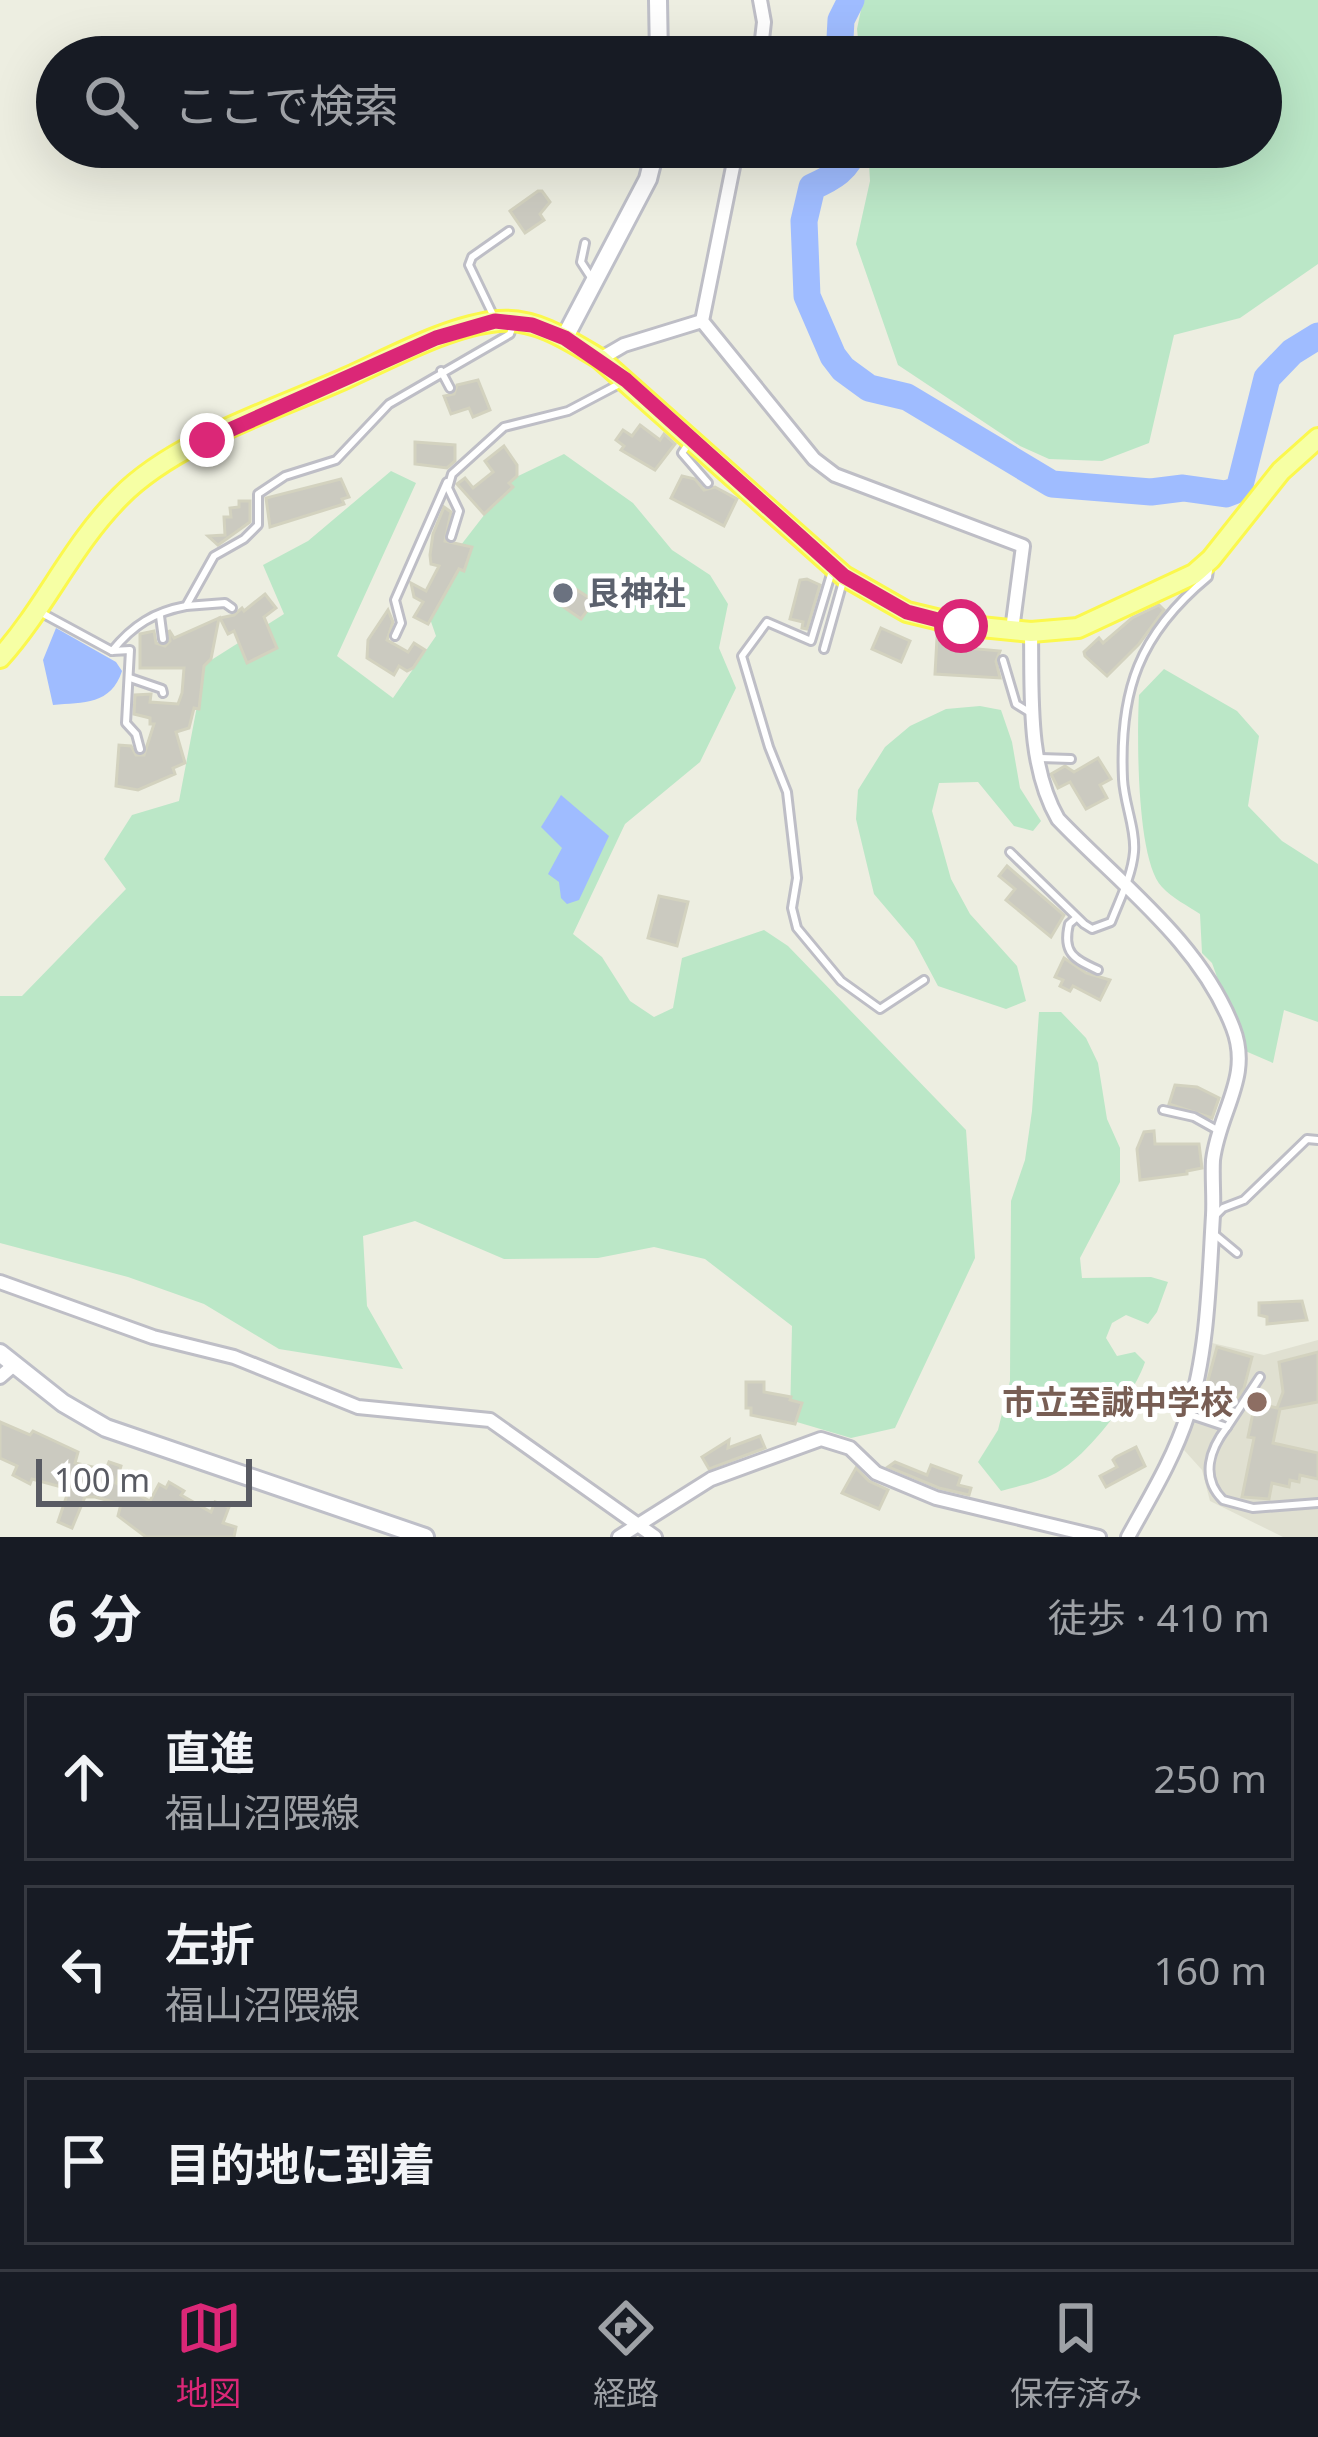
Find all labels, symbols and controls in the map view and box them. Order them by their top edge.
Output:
search box [36,36,1282,168]
icon: search [78,69,144,135]
text: ここで検索 [174,74,399,135]
route end [180,413,234,467]
place label: 艮神社 [587,570,686,615]
marker: 艮神社 [550,580,576,606]
route start [934,599,988,653]
place label: 市立至誠中学校 [1002,1379,1233,1424]
marker: 市立至誠中学校 [1244,1389,1270,1415]
scale bar [36,1453,252,1506]
text: 100 m [54,1457,150,1502]
text: 6 分 [48,1582,141,1652]
text: 徒歩 · 410 m [1048,1590,1270,1643]
text: 直進 [165,1721,255,1782]
icon: ahead [51,1744,117,1810]
text: 250 m [1153,1751,1267,1804]
text: 福山沼隈線 [165,1785,360,1838]
text: 左折 [165,1913,255,1974]
icon: left [51,1936,117,2002]
text: 160 m [1153,1943,1267,1996]
text: 福山沼隈線 [165,1977,360,2030]
icon: arrive [51,2128,117,2194]
text: 目的地に到着 [165,2133,435,2194]
tab: 地図 [176,2295,242,2415]
tab: 経路 [593,2295,659,2415]
tab: 保存済み [1010,2295,1142,2415]

